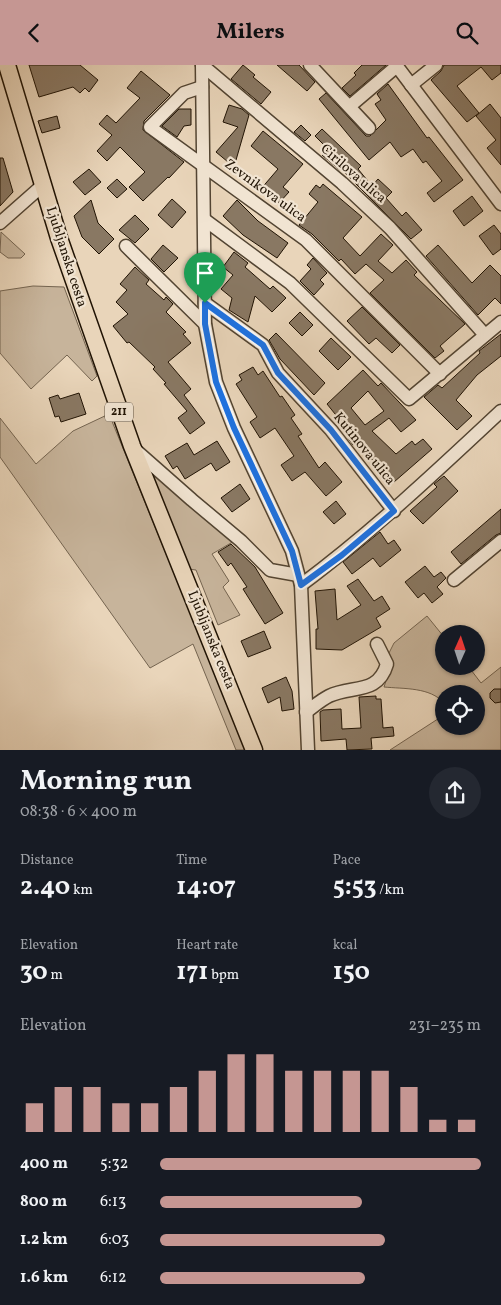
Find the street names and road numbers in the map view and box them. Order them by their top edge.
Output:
street label: Cirilova ulica [316,140,390,208]
street label: Zevnikova ulica [220,155,310,227]
street label: Ljubljanska cesta [41,204,91,310]
road number: 211 [105,403,133,422]
street label: Kutinova ulica [329,408,399,490]
street label: Ljubljanska cesta [183,588,239,692]

